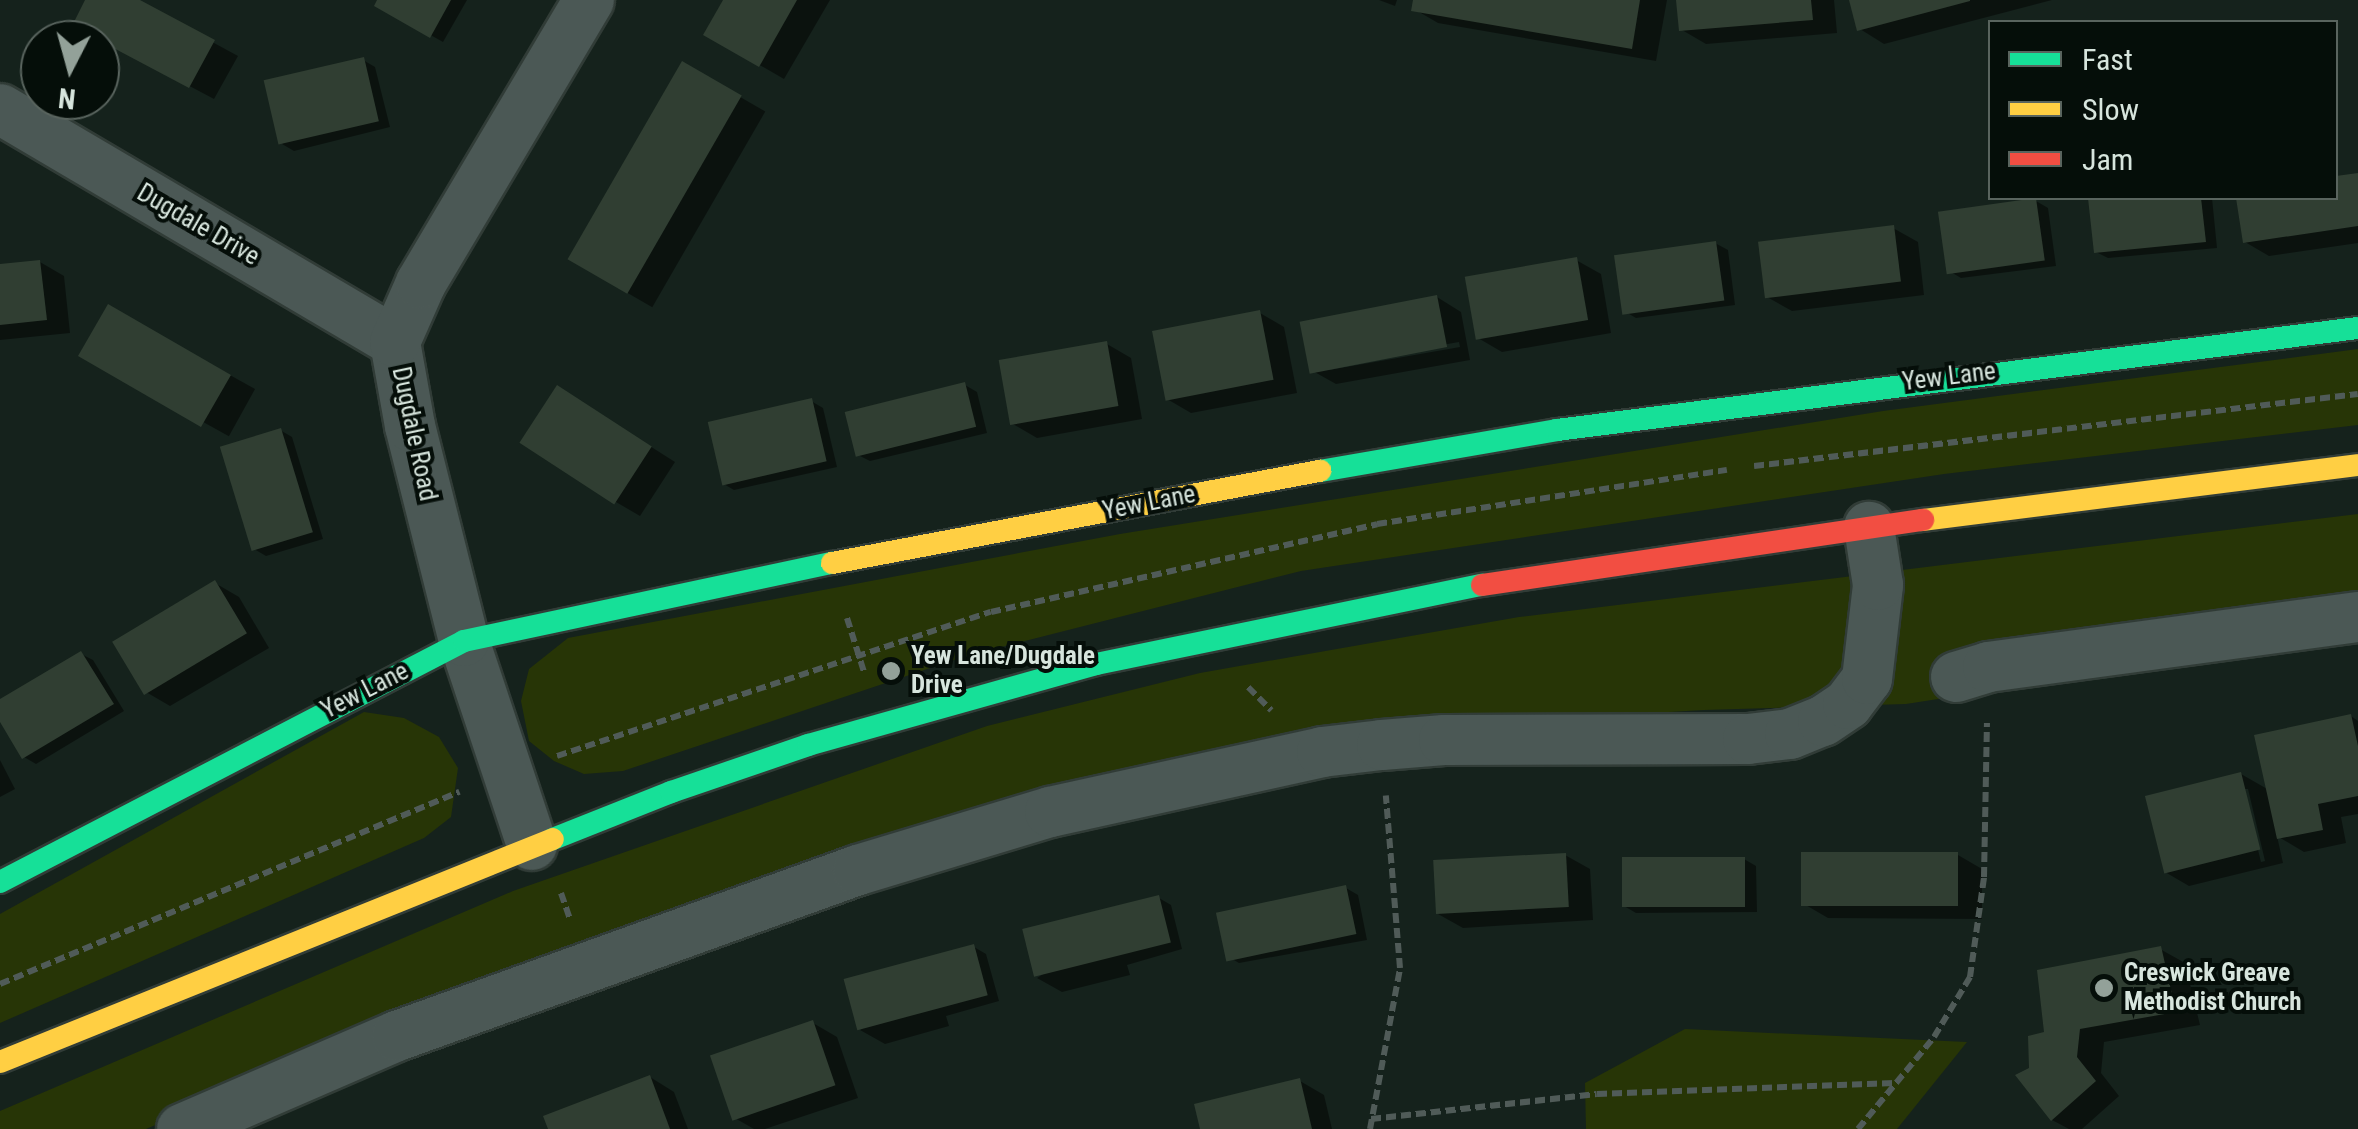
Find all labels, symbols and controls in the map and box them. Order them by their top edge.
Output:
north arrow [20,20,120,120]
legend [1988,20,2338,200]
text: Fast [2082,42,2133,77]
text: N [57,81,77,116]
text: Slow [2082,92,2139,127]
text: Jam [2082,142,2133,177]
street label: Dugdale Drive [132,178,264,272]
street label: Yew Lane [1901,356,1997,398]
street label: Dugdale Road [385,364,443,504]
street label: Yew Lane [1100,479,1198,527]
place label: Yew Lane/Dugdale Drive [911,642,1095,701]
street label: Yew Lane [316,656,414,726]
marker: Yew Lane/Dugdale Drive [880,660,902,682]
place label: Creswick Greave Methodist Church [2124,959,2301,1018]
marker: Creswick Greave Methodist Church [2093,977,2115,999]

